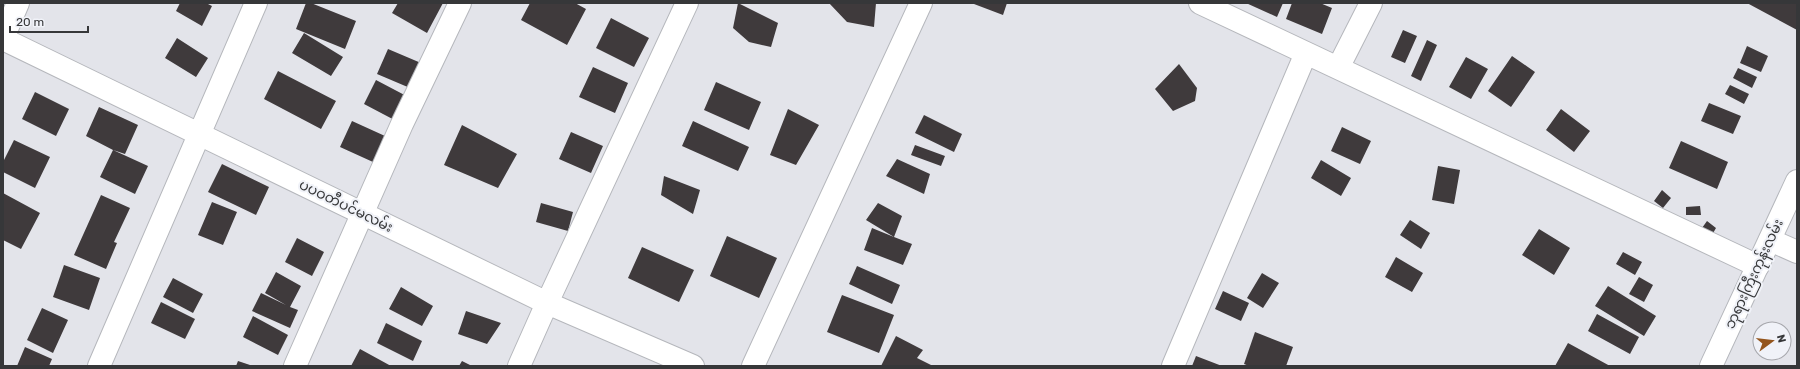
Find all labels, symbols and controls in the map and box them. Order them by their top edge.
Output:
scale bar [10,8,88,34]
text: 20 m [16,15,44,29]
street label: ပပဝတီပင်မလမ်း [296,174,397,236]
street label: ဘုရားကြီးကုန်းလမ်း [1719,216,1790,333]
north arrow [1752,321,1792,361]
text: N [1774,333,1789,344]

